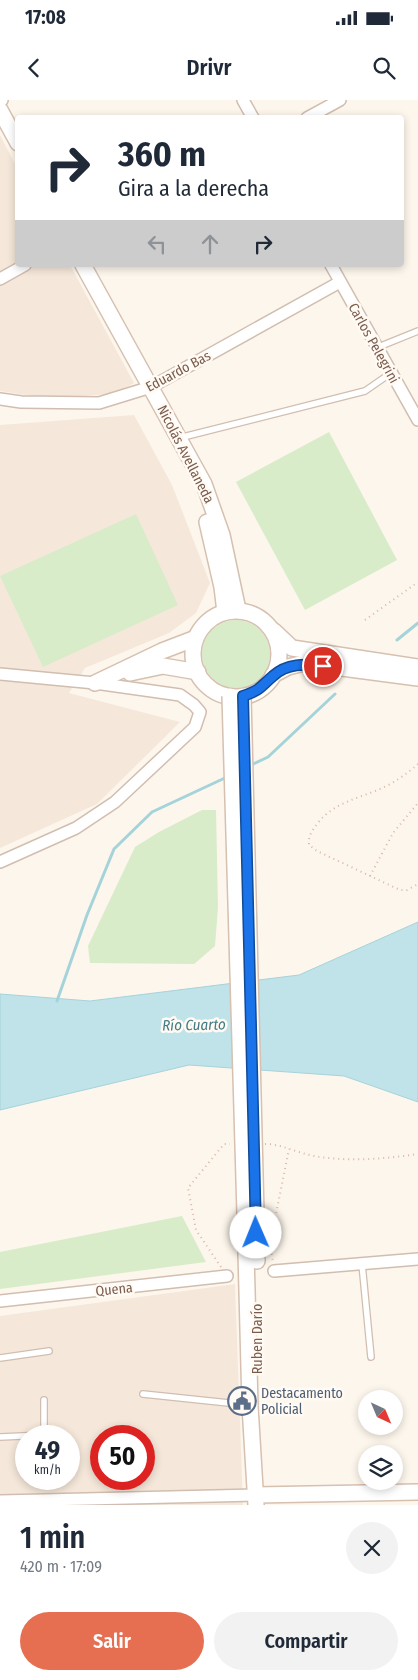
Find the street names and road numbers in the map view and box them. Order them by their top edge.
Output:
street label: Carlos Pelegrini [344,300,403,386]
street label: Eduardo Bas [143,347,214,396]
street label: Nicolás Avellaneda [153,402,218,506]
street label: Quena [95,1279,134,1300]
street label: Ruben Darío [249,1304,266,1374]

